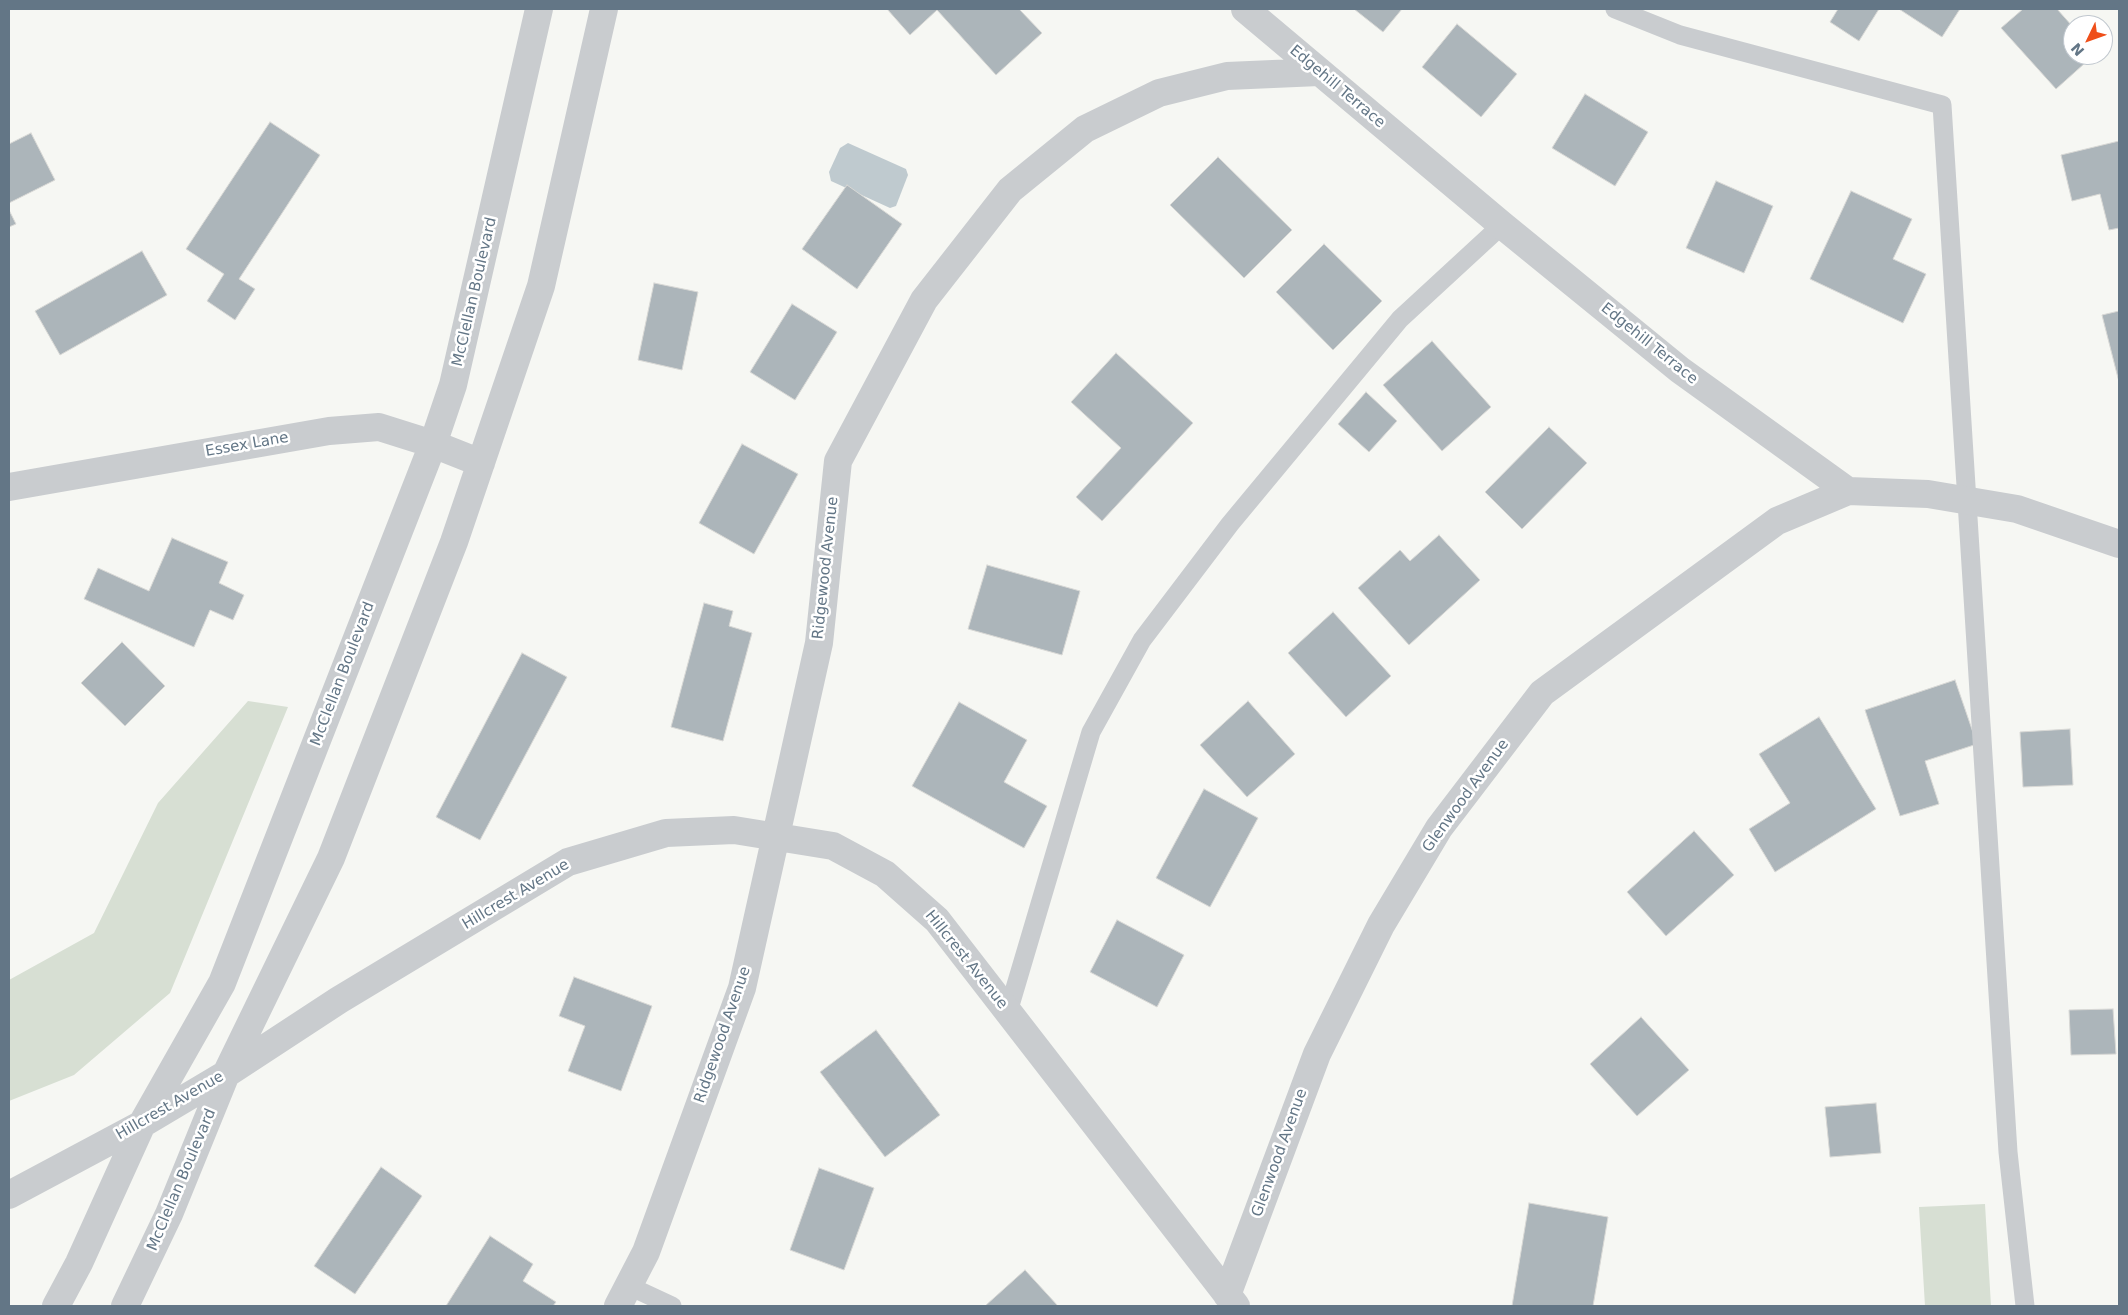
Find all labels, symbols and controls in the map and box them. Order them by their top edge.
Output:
north arrow [2063,15,2113,65]
text: N [2068,40,2087,59]
street label: Edgehill Terrace [1286,42,1388,132]
street label: McClellan Boulevard [449,216,501,368]
street label: Edgehill Terrace [1597,300,1701,388]
street label: Essex Lane [204,429,290,461]
street label: Ridgewood Avenue [810,496,842,640]
street label: McClellan Boulevard [307,599,379,749]
street label: Glenwood Avenue [1419,736,1513,856]
street label: Hillcrest Avenue [459,856,573,934]
street label: Hillcrest Avenue [921,907,1011,1013]
street label: Ridgewood Avenue [691,964,755,1106]
street label: Hillcrest Avenue [113,1068,227,1144]
street label: Glenwood Avenue [1248,1086,1312,1220]
street label: McClellan Boulevard [144,1106,220,1254]

